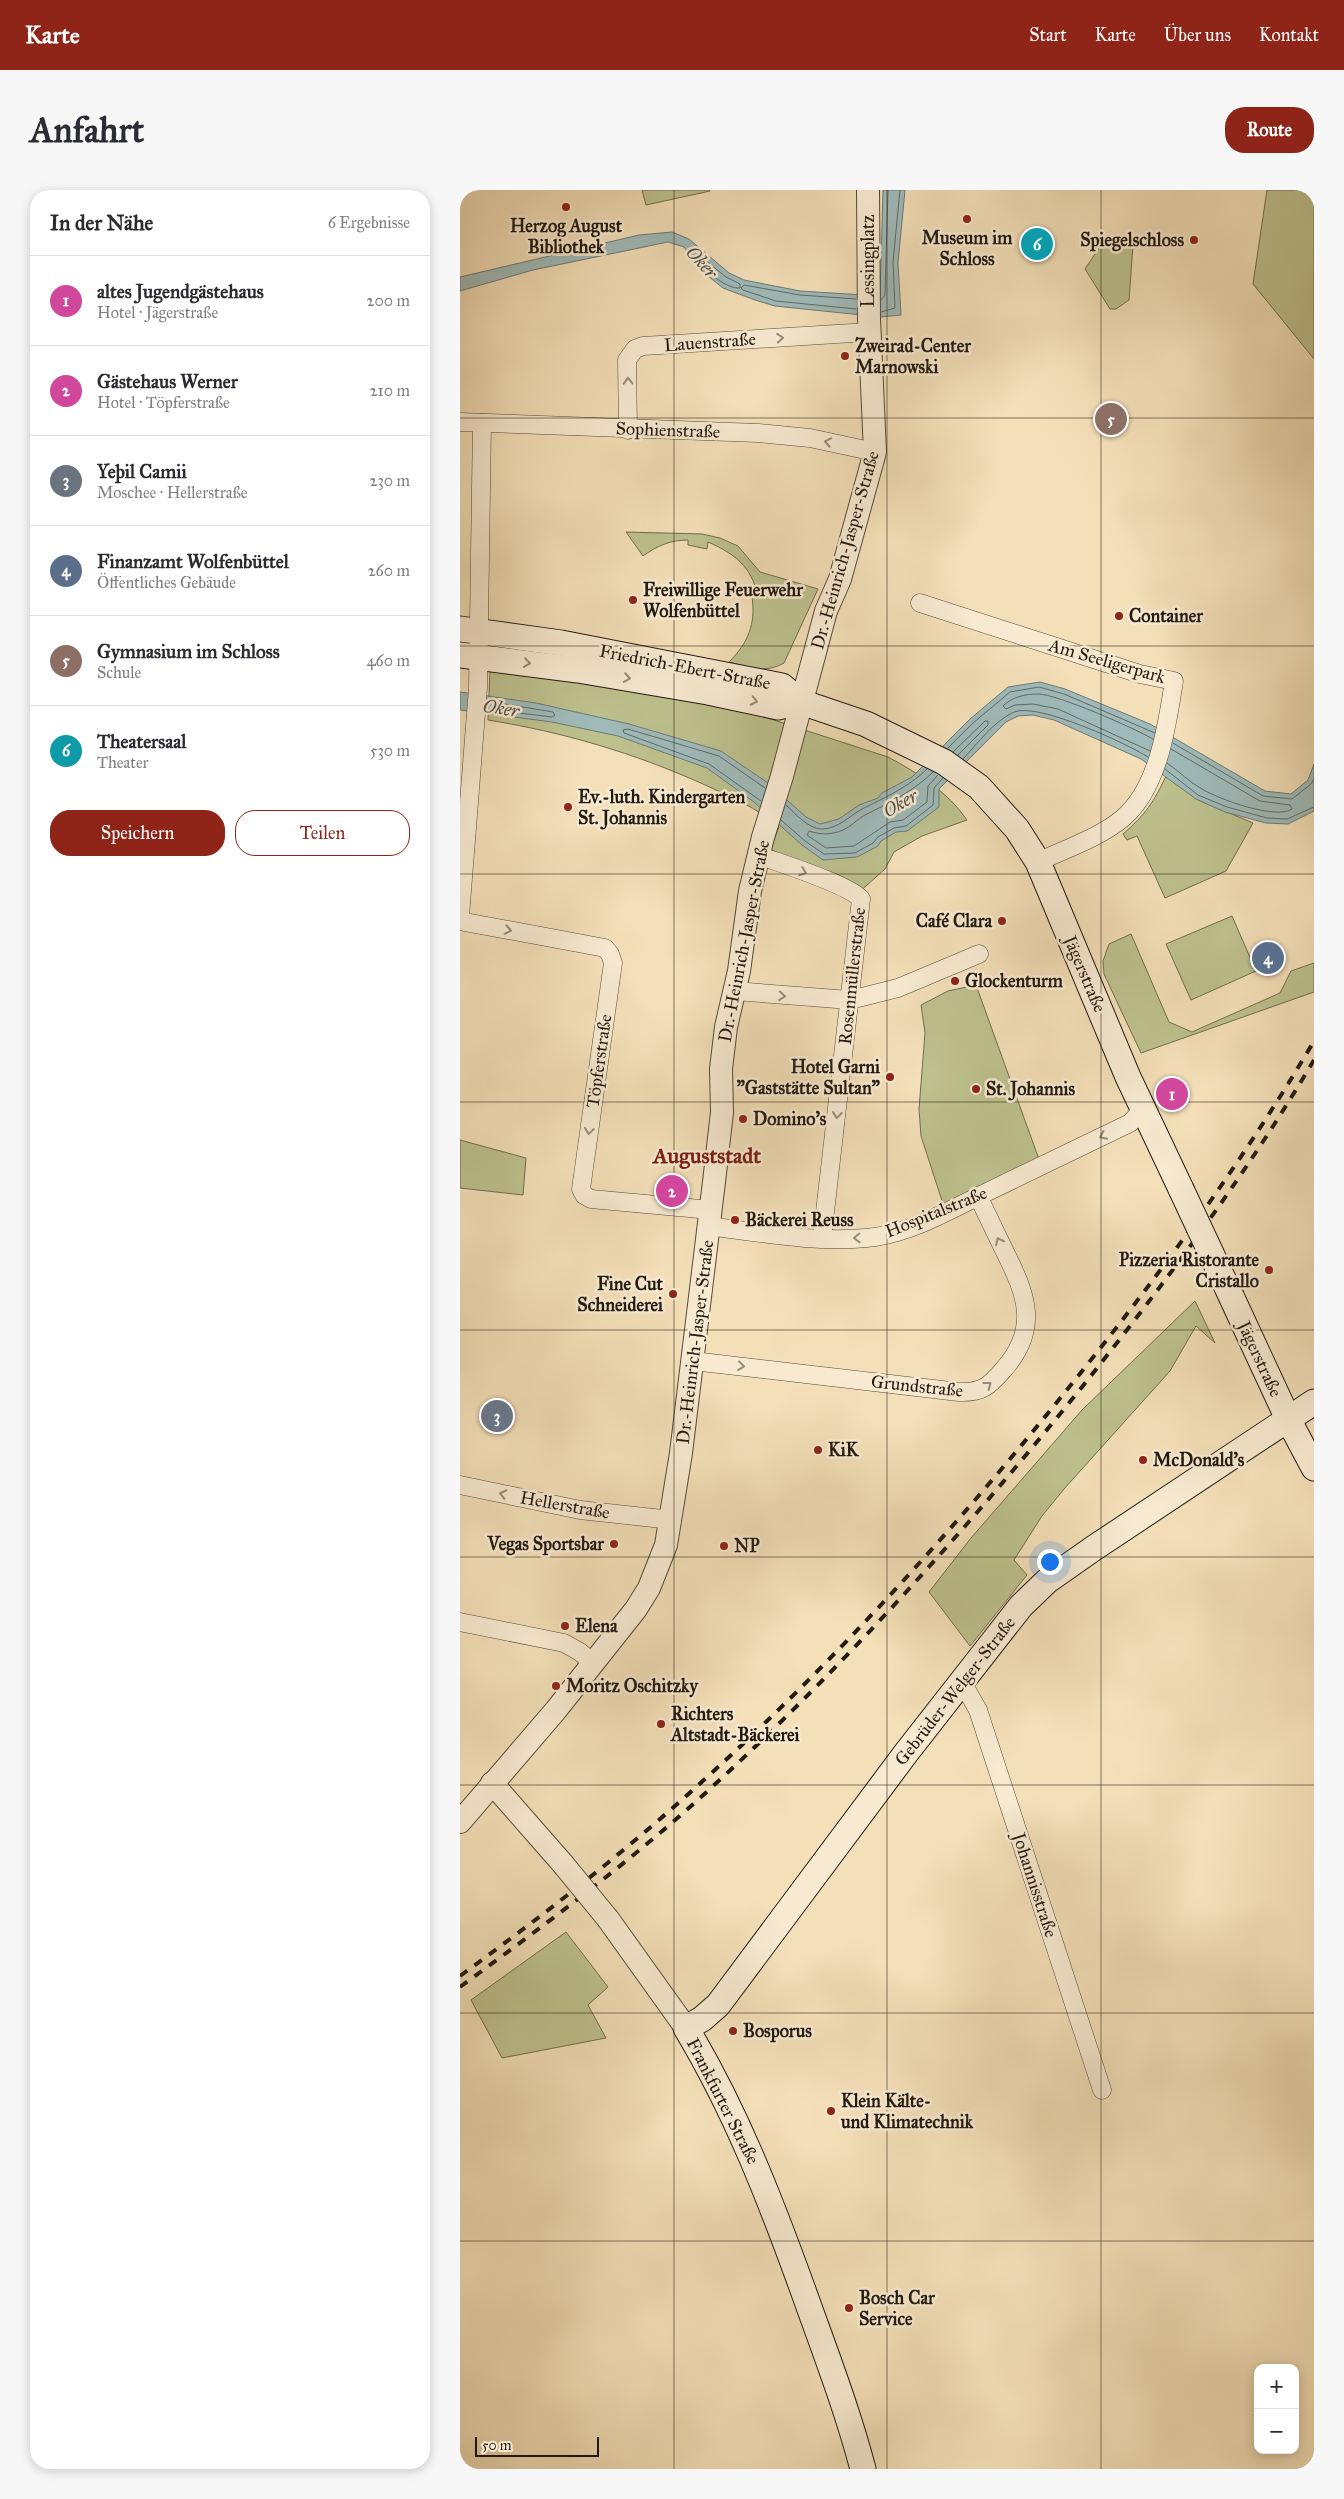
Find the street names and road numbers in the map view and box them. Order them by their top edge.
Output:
street label: Lessingplatz [857,214,880,308]
street label: Lauenstraße [663,328,757,356]
street label: Sophienstraße [615,417,721,443]
street label: Dr.-Heinrich-Jasper-Straße [806,448,885,652]
street label: Am Seeligerpark [1045,634,1169,689]
street label: Friedrich-Ebert-Straße [598,640,772,694]
street label: Dr.-Heinrich-Jasper-Straße [714,838,775,1044]
street label: Rosenmüllerstraße [834,906,870,1046]
street label: Jägerstraße [1057,930,1111,1016]
street label: Töpferstraße [582,1013,616,1109]
street label: Hospitalstraße [882,1182,990,1242]
street label: Dr.-Heinrich-Jasper-Straße [672,1239,719,1445]
street label: Jägerstraße [1231,1316,1287,1401]
street label: Grundstraße [870,1370,964,1402]
street label: Hellerstraße [518,1486,612,1524]
street label: Gebrüder-Welger-Straße [890,1612,1021,1771]
street label: Johannisstraße [1006,1828,1062,1940]
street label: Frankfurter Straße [682,2034,764,2168]

